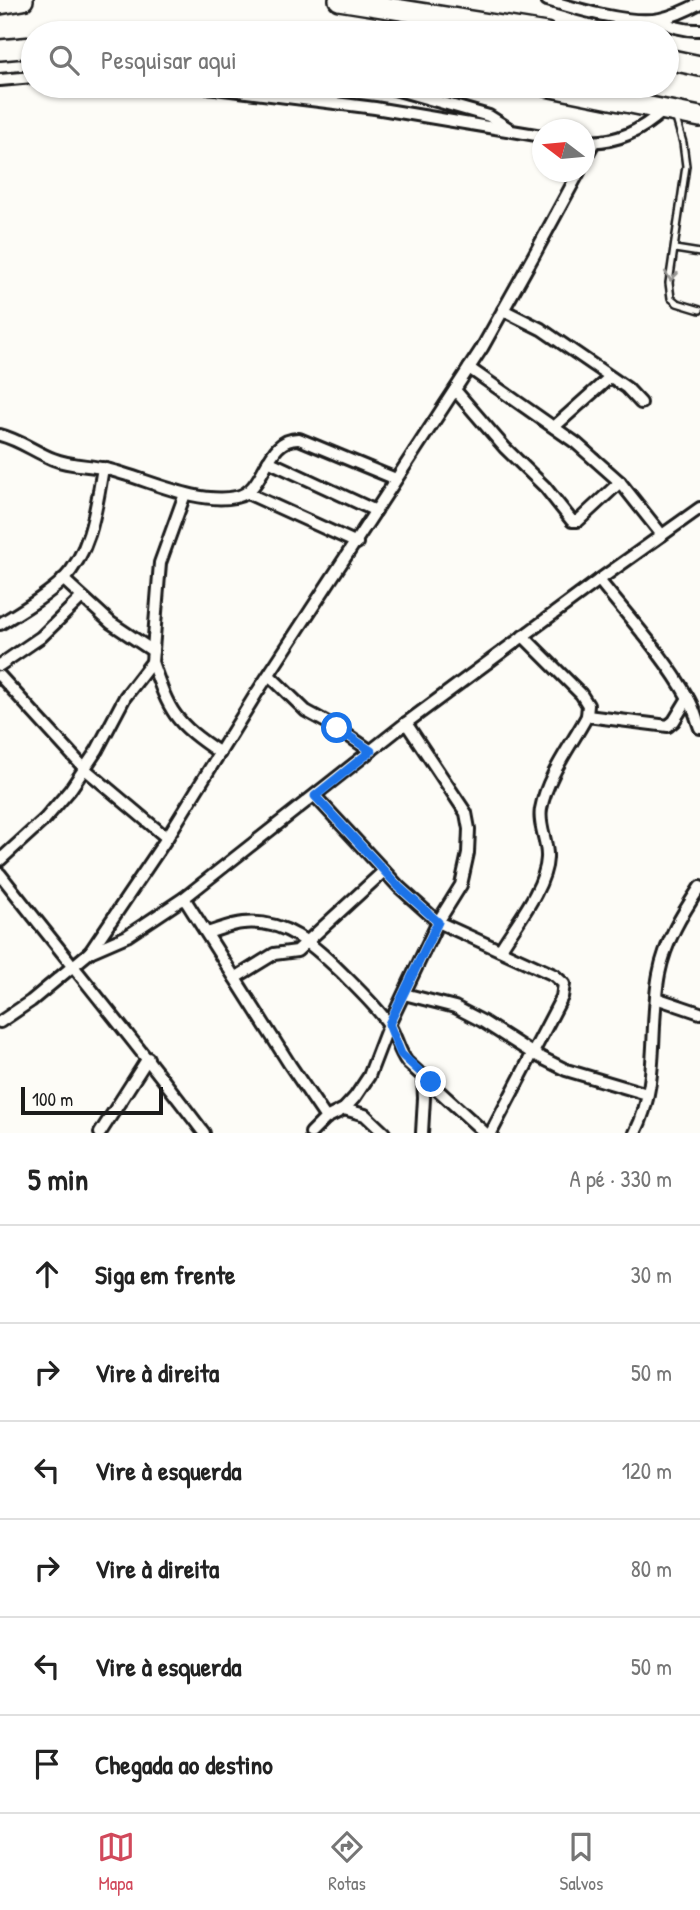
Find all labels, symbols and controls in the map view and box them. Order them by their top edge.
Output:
search box [21,21,679,98]
icon: search [45,41,83,79]
text: Pesquisar aqui [101,42,237,77]
north arrow [532,119,595,182]
one-way arrow [664,271,679,282]
route start [321,712,352,743]
route end [415,1066,446,1097]
scale bar [21,1084,163,1116]
text: 100 m [32,1086,73,1112]
text: 5 min [28,1159,88,1199]
text: A pé · 330 m [569,1163,672,1194]
icon: ahead [28,1255,66,1293]
text: Siga em frente [95,1257,235,1292]
text: 30 m [630,1259,672,1290]
icon: right [28,1353,66,1391]
text: Vire à direita [95,1355,219,1390]
text: 50 m [631,1357,672,1388]
icon: left [28,1451,66,1489]
text: Vire à esquerda [95,1453,241,1488]
text: 120 m [622,1455,672,1486]
icon: right [28,1549,66,1587]
text: Vire à direita [95,1551,219,1586]
text: 80 m [631,1553,672,1584]
icon: left [28,1647,66,1685]
text: Vire à esquerda [95,1649,241,1684]
text: 50 m [631,1651,672,1682]
icon: arrive [28,1745,66,1783]
text: Chegada ao destino [95,1747,273,1782]
tab: Mapa [97,1828,135,1896]
tab: Rotas [328,1828,366,1896]
tab: Salvos [559,1828,603,1896]

